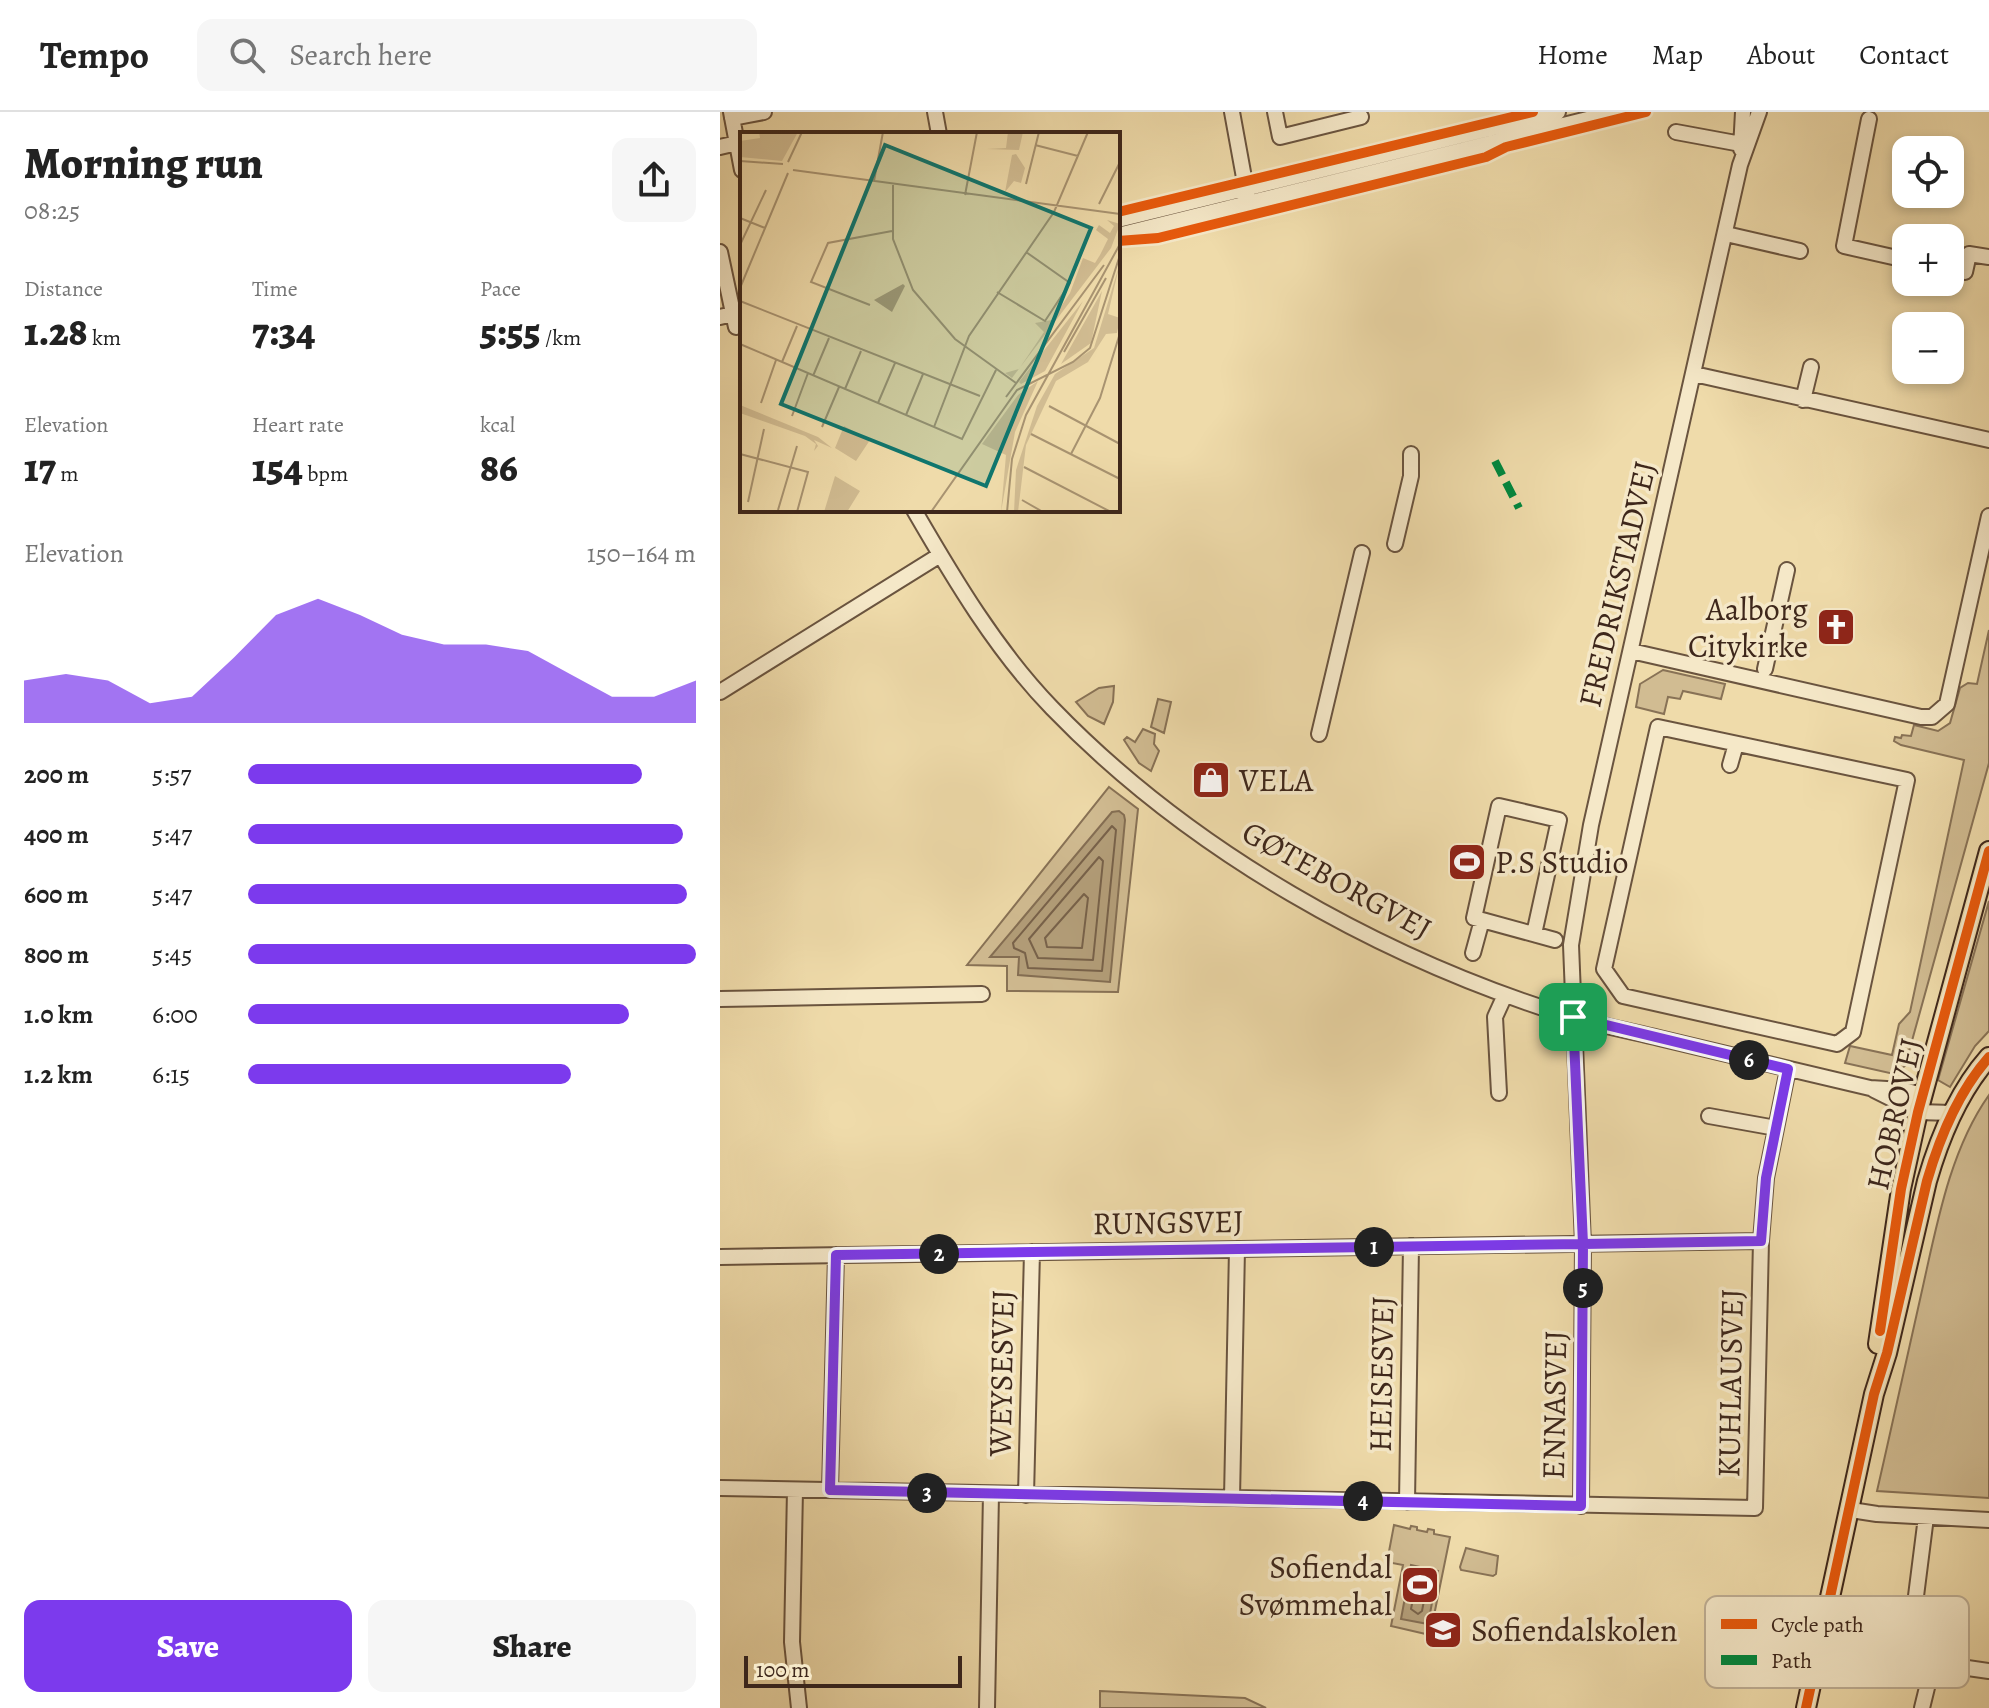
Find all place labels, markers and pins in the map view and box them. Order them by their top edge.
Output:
place label: Aalborg Citykirke [1688,587,1808,668]
church icon: Aalborg Citykirke [1815,606,1857,648]
place label: VELA [1238,758,1314,802]
shop icon: VELA [1190,759,1232,801]
place label: P.S Studio [1495,840,1629,884]
sports icon: P.S Studio [1446,841,1488,883]
pin [1539,983,1607,1051]
pin: 6 [1729,1040,1769,1080]
pin: 1 [1354,1227,1394,1267]
pin: 2 [919,1234,959,1274]
pin: 5 [1563,1268,1603,1308]
pin: 3 [907,1473,947,1513]
pin: 4 [1343,1481,1383,1521]
place label: Sofiendal Svømmehal [1239,1545,1392,1626]
sports icon: Sofiendal Svømmehal [1399,1564,1441,1606]
place label: Sofiendalskolen [1471,1608,1678,1652]
school or university icon: Sofiendalskolen [1422,1609,1464,1651]

